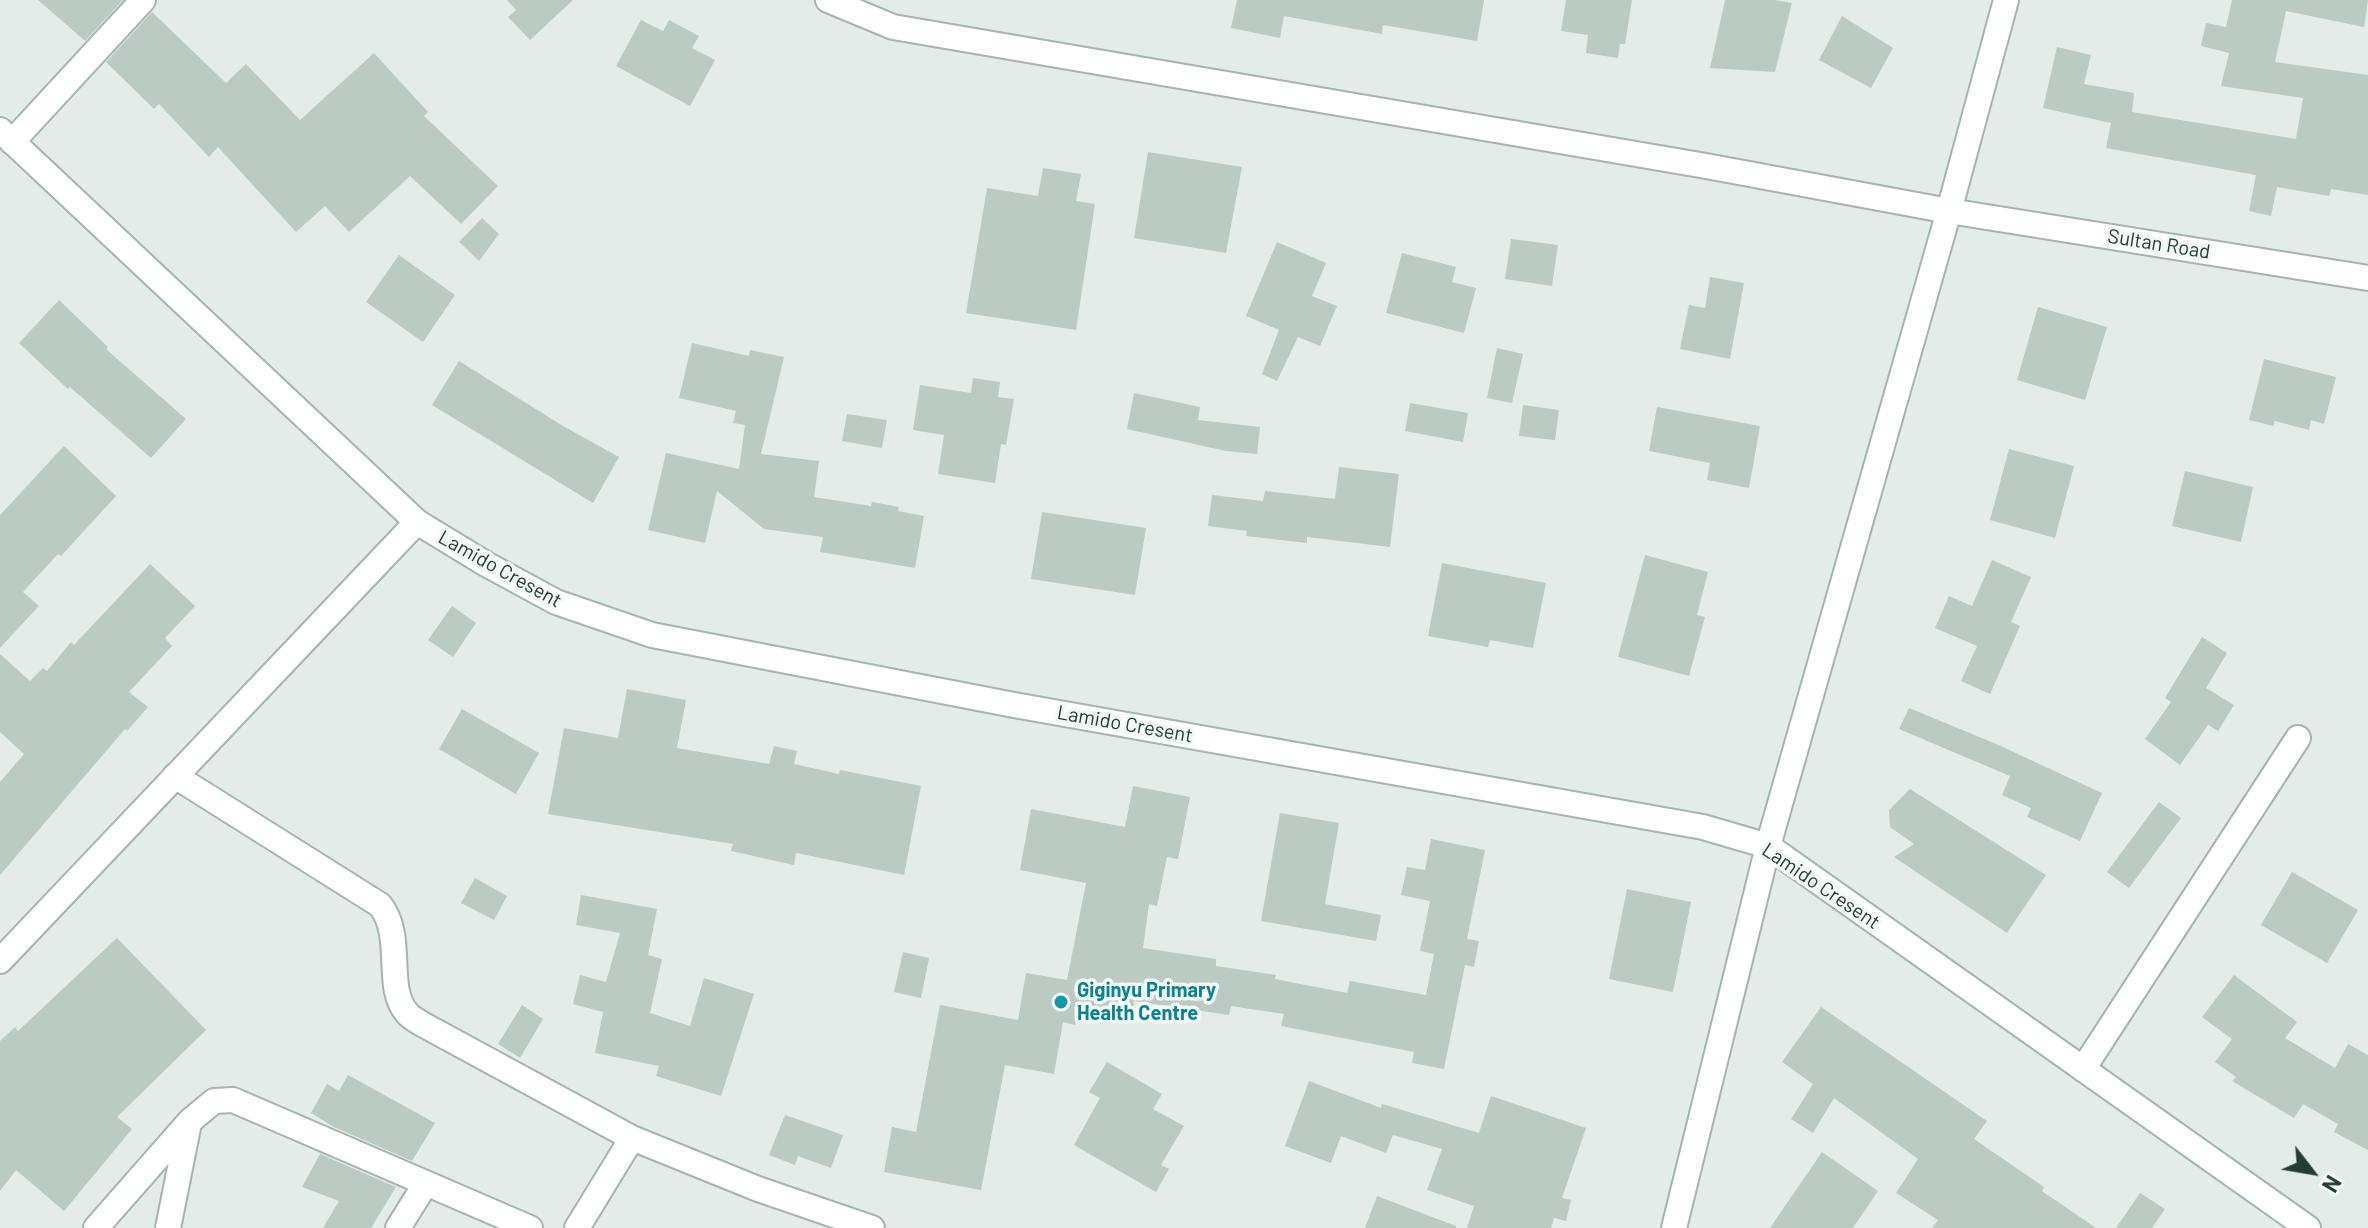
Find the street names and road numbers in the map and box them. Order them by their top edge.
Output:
street label: Sultan Road [2106,224,2212,264]
street label: Lamido Cresent [434,525,566,613]
street label: Lamido Cresent [1055,700,1195,748]
street label: Lamido Cresent [1757,838,1885,934]

